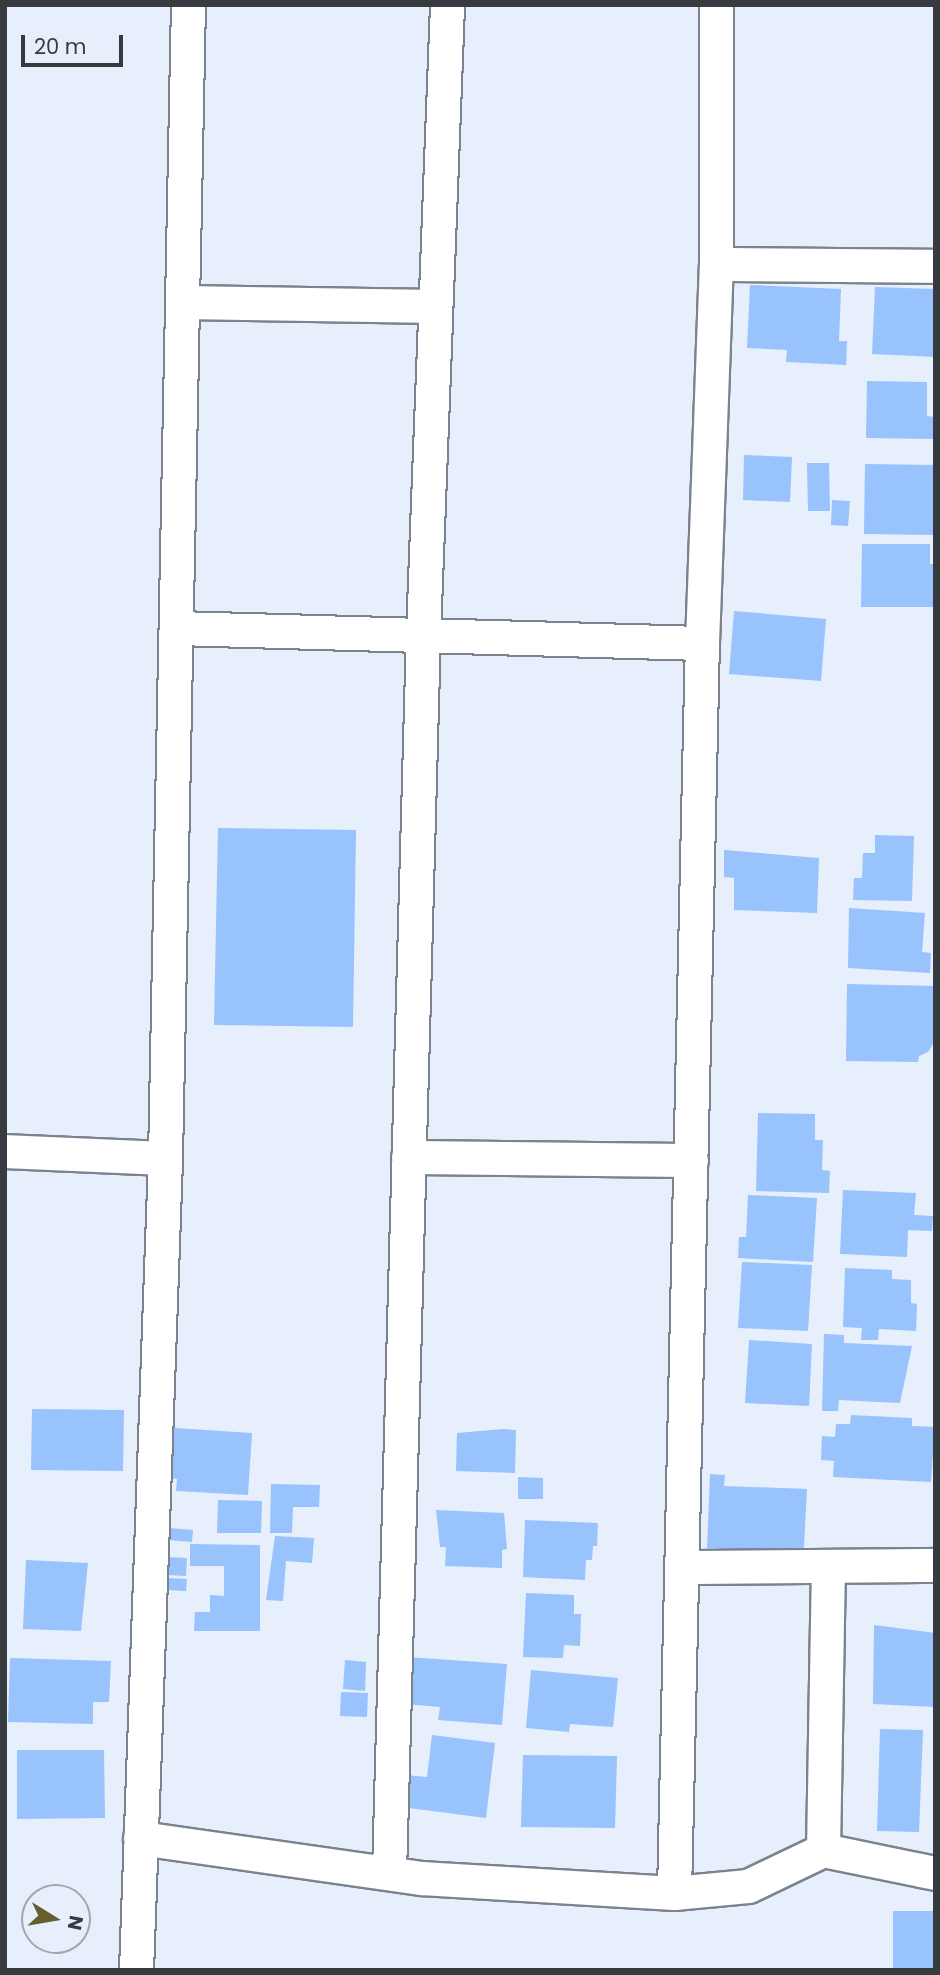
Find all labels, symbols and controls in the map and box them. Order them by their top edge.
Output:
scale bar [24,21,126,65]
text: 20 m [34,32,87,61]
north arrow [21,1884,91,1954]
text: N [61,1913,90,1932]

